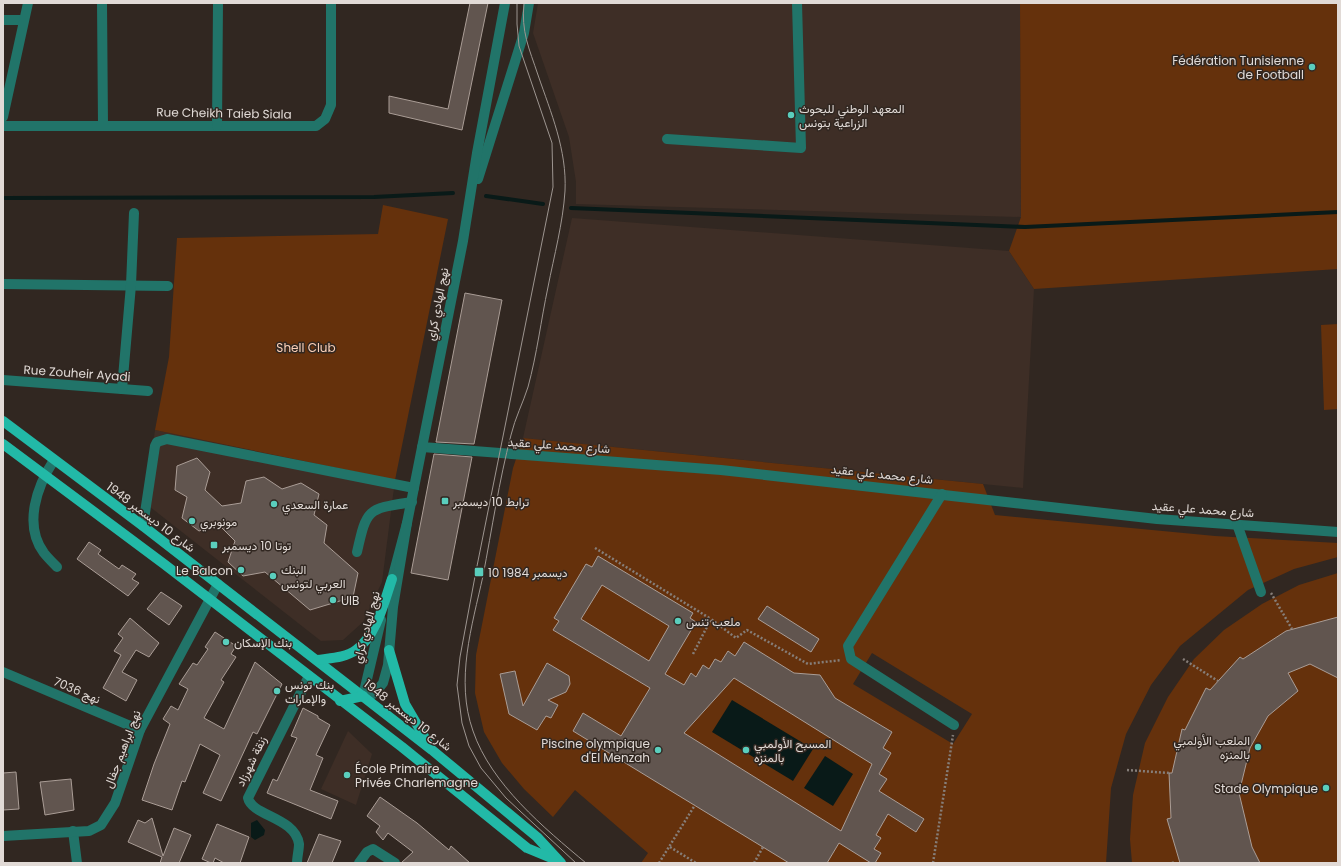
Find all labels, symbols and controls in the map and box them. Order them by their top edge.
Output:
place label: Fédération Tunisienne de Football [1172,52,1304,83]
marker: Fédération Tunisienne de Football [1307,62,1317,72]
place label: المعهد الوطني للبحوث الزراعية بتونس [799,100,904,131]
street label: Rue Cheikh Taieb Siala [156,103,292,123]
marker: المعهد الوطني للبحوث الزراعية بتونس [786,110,796,120]
street label: نهج الهادي كراي [422,266,454,342]
park label: Shell Club [276,339,336,356]
street label: Rue Zouheir Ayadi [23,361,131,385]
street label: شارع محمد علي عقيد [507,433,611,459]
street label: شارع محمد علي عقيد [830,460,934,490]
street label: شارع 10 ديسمبر 1948 [103,478,199,557]
place label: ترابط 10 ديسمبر [452,493,529,510]
place label: عمارة السعدي [282,496,348,515]
marker: ترابط 10 ديسمبر [440,496,450,506]
street label: شارع محمد علي عقيد [1151,497,1255,523]
marker: عمارة السعدي [269,499,279,509]
place label: مونوبري [200,513,237,532]
marker: مونوبري [187,516,197,526]
place label: توتا 10 ديسمبر [221,537,292,554]
marker: توتا 10 ديسمبر [209,540,219,550]
place label: البنك العربي لتونس [281,561,345,594]
place label: Le Balcon [176,562,233,579]
place label: 10 ديسمبر 1984 [488,564,568,581]
marker: Le Balcon [236,565,246,575]
marker: 10 ديسمبر 1984 [473,566,485,578]
marker: البنك العربي لتونس [268,571,278,581]
street label: نهج الهادي كراي [348,589,386,665]
place label: UIB [341,592,359,609]
marker: UIB [328,595,338,605]
place label: ملعب تنس [686,613,740,630]
marker: ملعب تنس [673,616,683,626]
place label: بنك الإسكان [234,634,292,651]
marker: بنك الإسكان [221,637,231,647]
street label: نهج 7036 [50,672,103,708]
street label: شارع 10 ديسمبر 1948 [360,675,455,755]
place label: بنك تونس والإمارات [285,676,334,707]
marker: بنك تونس والإمارات [272,686,282,696]
street label: نهج ابراهيم جفال [99,708,146,791]
place label: الملعب الأولمبي بالمنزه [1174,732,1250,763]
street label: زنقة شهرزاد [232,733,270,789]
place label: Piscine olympique d'El Menzah [541,735,650,766]
place label: المسبح الأولمبي بالمنزه [754,735,831,766]
marker: الملعب الأولمبي بالمنزه [1253,742,1263,752]
marker: Piscine olympique d'El Menzah [653,745,663,755]
marker: المسبح الأولمبي بالمنزه [741,745,751,755]
place label: École Primaire Privée Charlemagne [355,760,478,791]
marker: École Primaire Privée Charlemagne [342,770,352,780]
place label: Stade Olympique [1214,780,1318,797]
marker: Stade Olympique [1321,783,1331,793]

